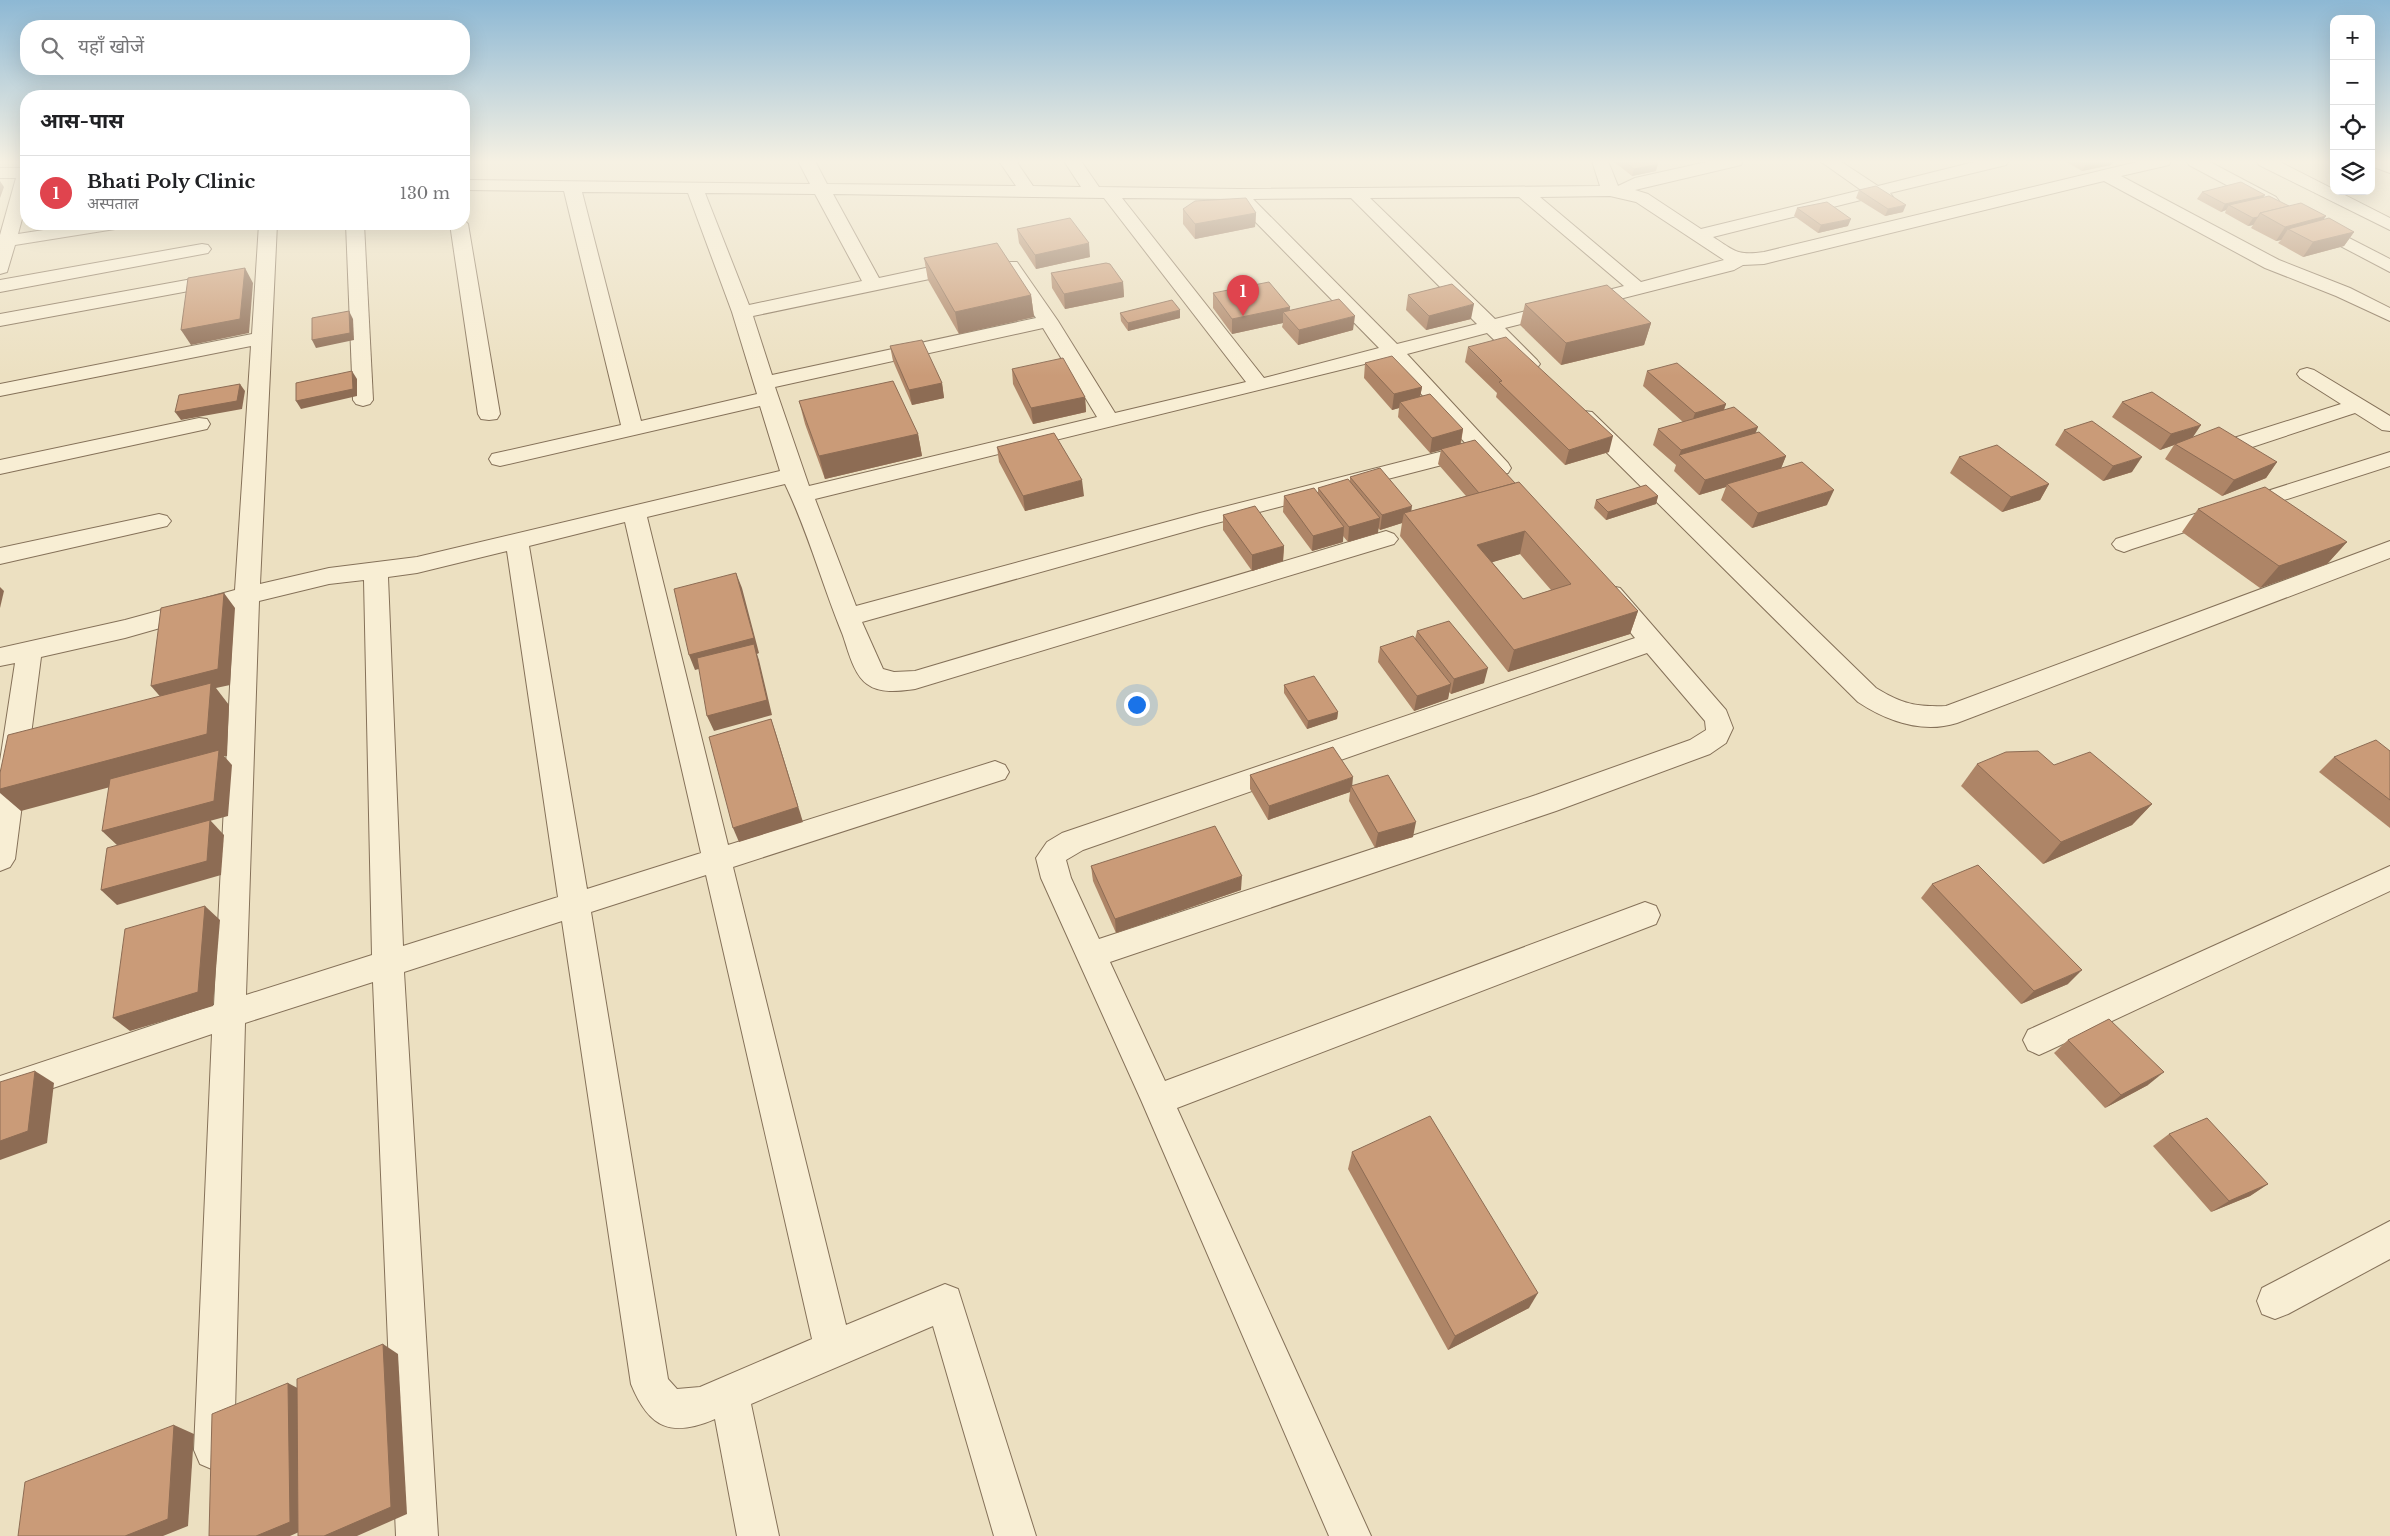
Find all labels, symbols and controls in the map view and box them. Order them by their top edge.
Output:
map controls [2330,15,2375,195]
button: + [2330,15,2375,60]
search box [20,20,470,75]
icon: search [38,34,66,62]
text: यहाँ खोजें [78,35,144,58]
button: − [2330,60,2375,105]
button: locate [2330,105,2375,150]
text: आस-पास [40,108,124,134]
button: layers [2330,150,2375,195]
text: Bhati Poly Clinic [87,170,255,193]
text: 1 [53,183,59,203]
text: 130 m [400,183,450,203]
text: अस्पताल [87,193,139,213]
pin: 1 [1227,275,1259,316]
your location [1124,692,1150,718]

